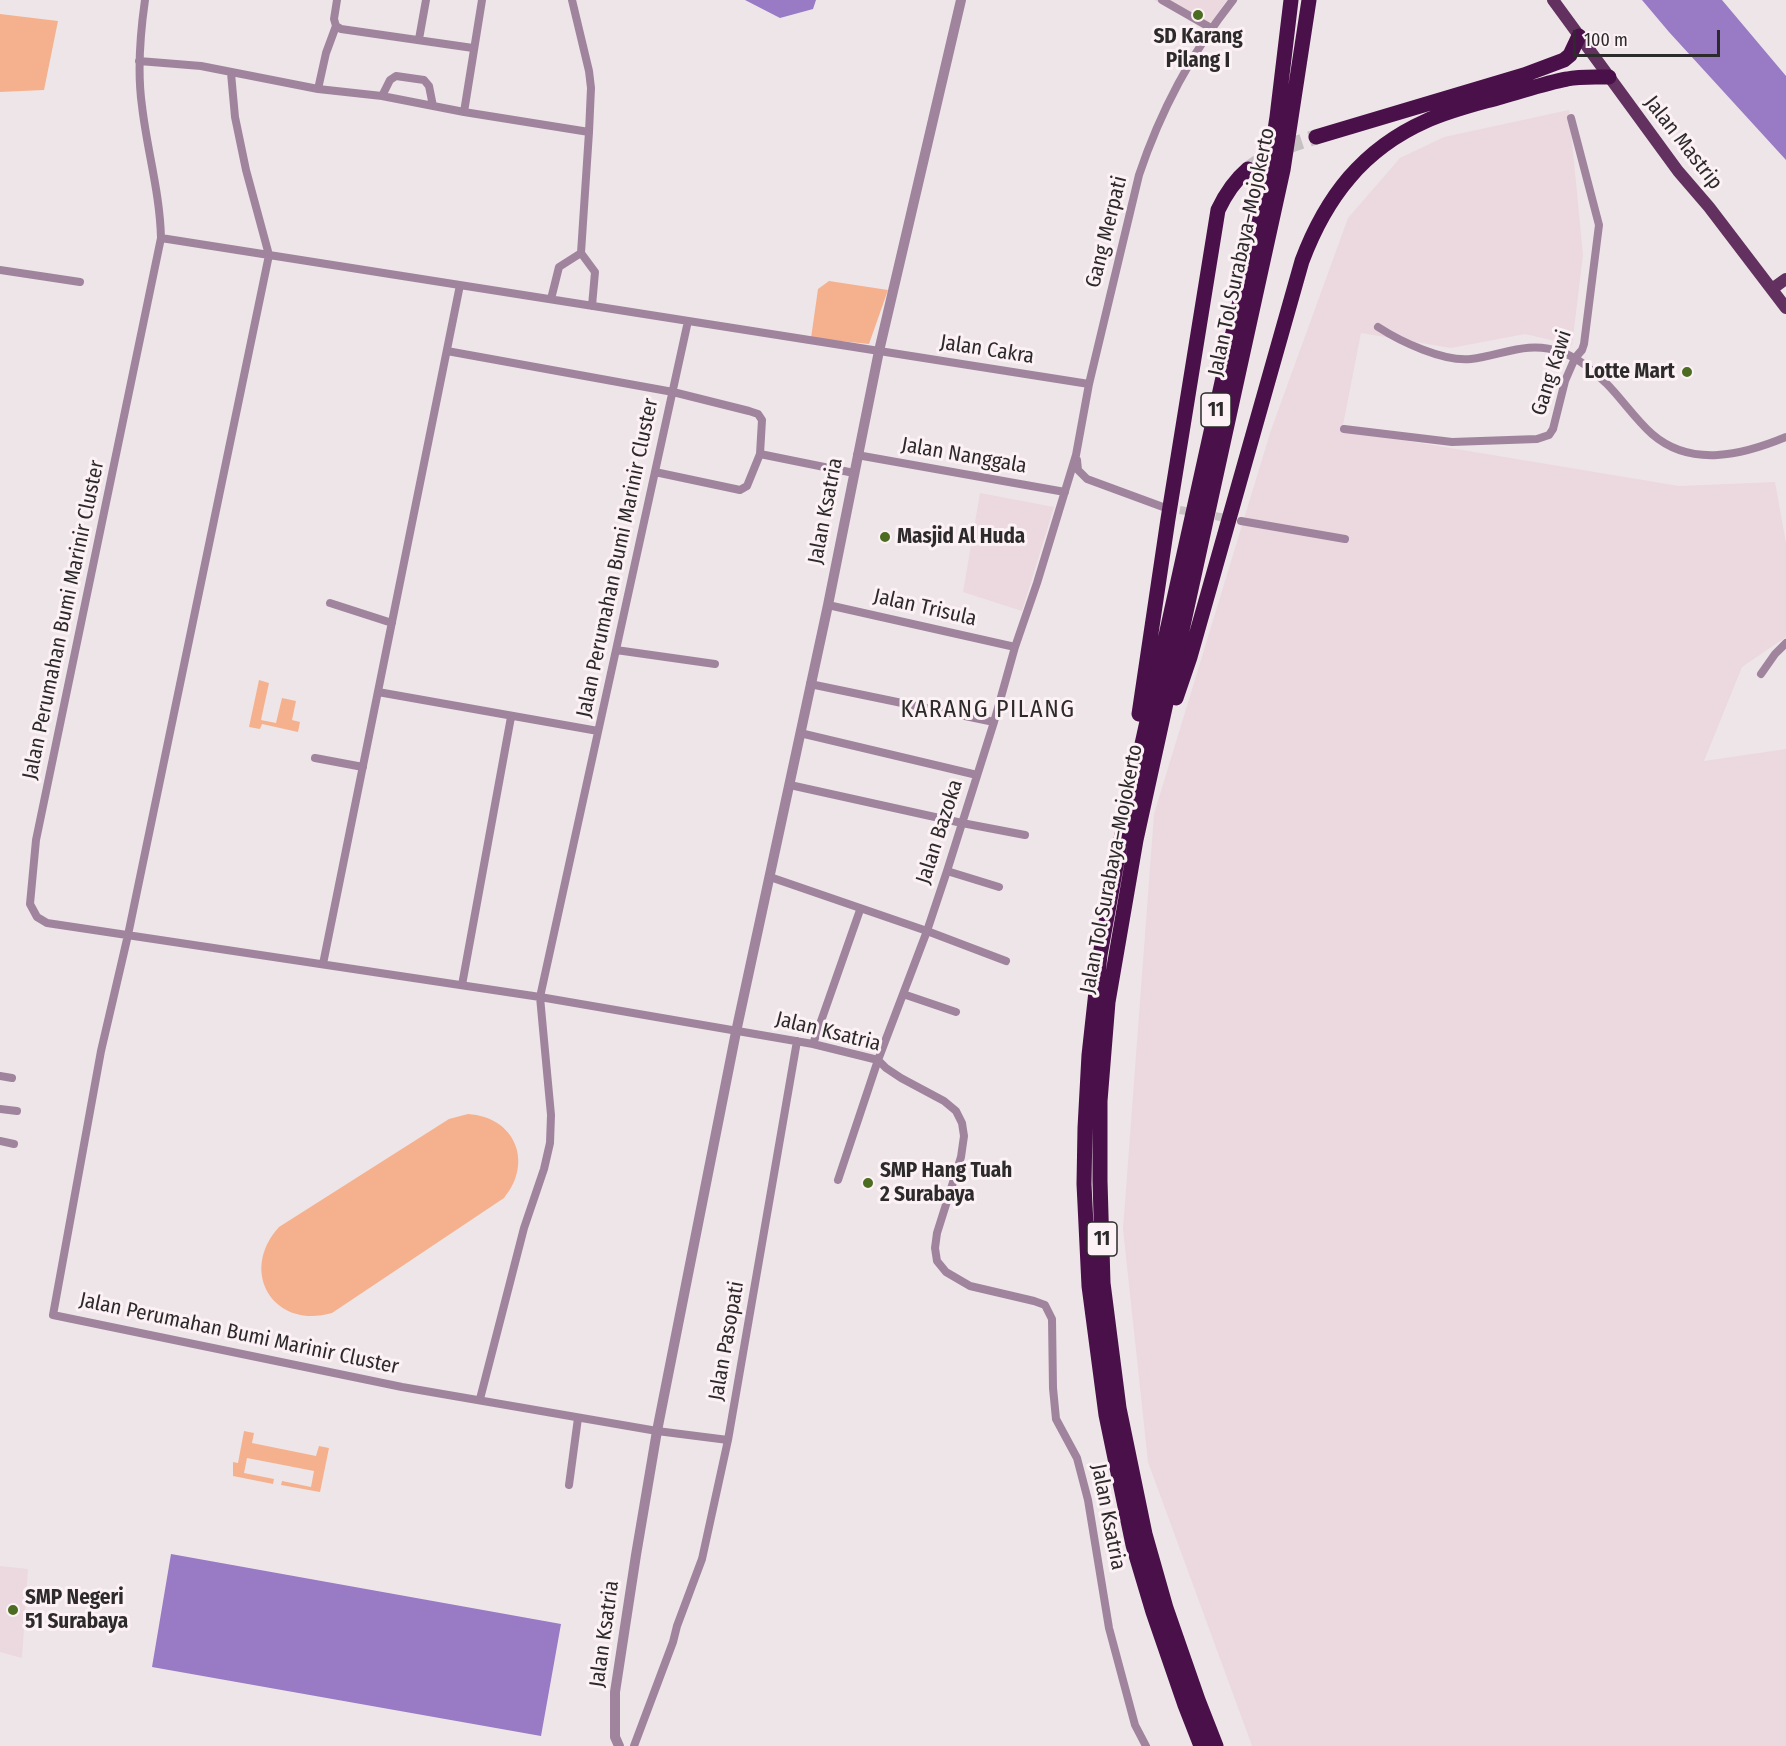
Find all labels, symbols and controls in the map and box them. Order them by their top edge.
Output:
marker: SD Karang Pilang I [1191,8,1205,22]
scale bar [1576,18,1723,56]
place label: SD Karang Pilang I [1153,24,1243,74]
text: 100 m [1584,29,1628,51]
street label: Jalan Mastrip [1639,91,1727,195]
street label: Jalan Tol Surabaya–Mojokerto [1203,126,1281,378]
street label: Gang Merpati [1081,174,1133,290]
street label: Gang Kawi [1526,327,1578,419]
street label: Jalan Cakra [938,330,1036,370]
place label: Lotte Mart [1584,359,1675,385]
marker: Lotte Mart [1680,365,1694,379]
road number: 11 [1201,393,1231,427]
street label: Jalan Perumahan Bumi Marinir Cluster [572,396,664,720]
street label: Jalan Nanggala [899,433,1029,479]
street label: Jalan Ksatria [803,456,849,566]
street label: Jalan Perumahan Bumi Marinir Cluster [18,458,110,782]
place label: Masjid Al Huda [897,524,1025,550]
marker: Masjid Al Huda [878,530,892,544]
street label: Jalan Trisula [871,584,979,632]
district label: KARANG PILANG [901,696,1075,724]
street label: Jalan Tol Surabaya–Mojokerto [1075,742,1149,996]
street label: Jalan Bazoka [911,777,969,887]
street label: Jalan Ksatria [773,1007,883,1057]
place label: SMP Hang Tuah 2 Surabaya [880,1158,1012,1208]
marker: SMP Hang Tuah 2 Surabaya [861,1176,875,1190]
road number: 11 [1087,1222,1117,1256]
street label: Jalan Pasopati [704,1279,750,1403]
street label: Jalan Perumahan Bumi Marinir Cluster [77,1288,401,1380]
street label: Jalan Ksatria [1085,1462,1131,1572]
street label: Jalan Ksatria [585,1579,625,1689]
place label: SMP Negeri 51 Surabaya [25,1585,128,1635]
marker: SMP Negeri 51 Surabaya [6,1603,20,1617]

